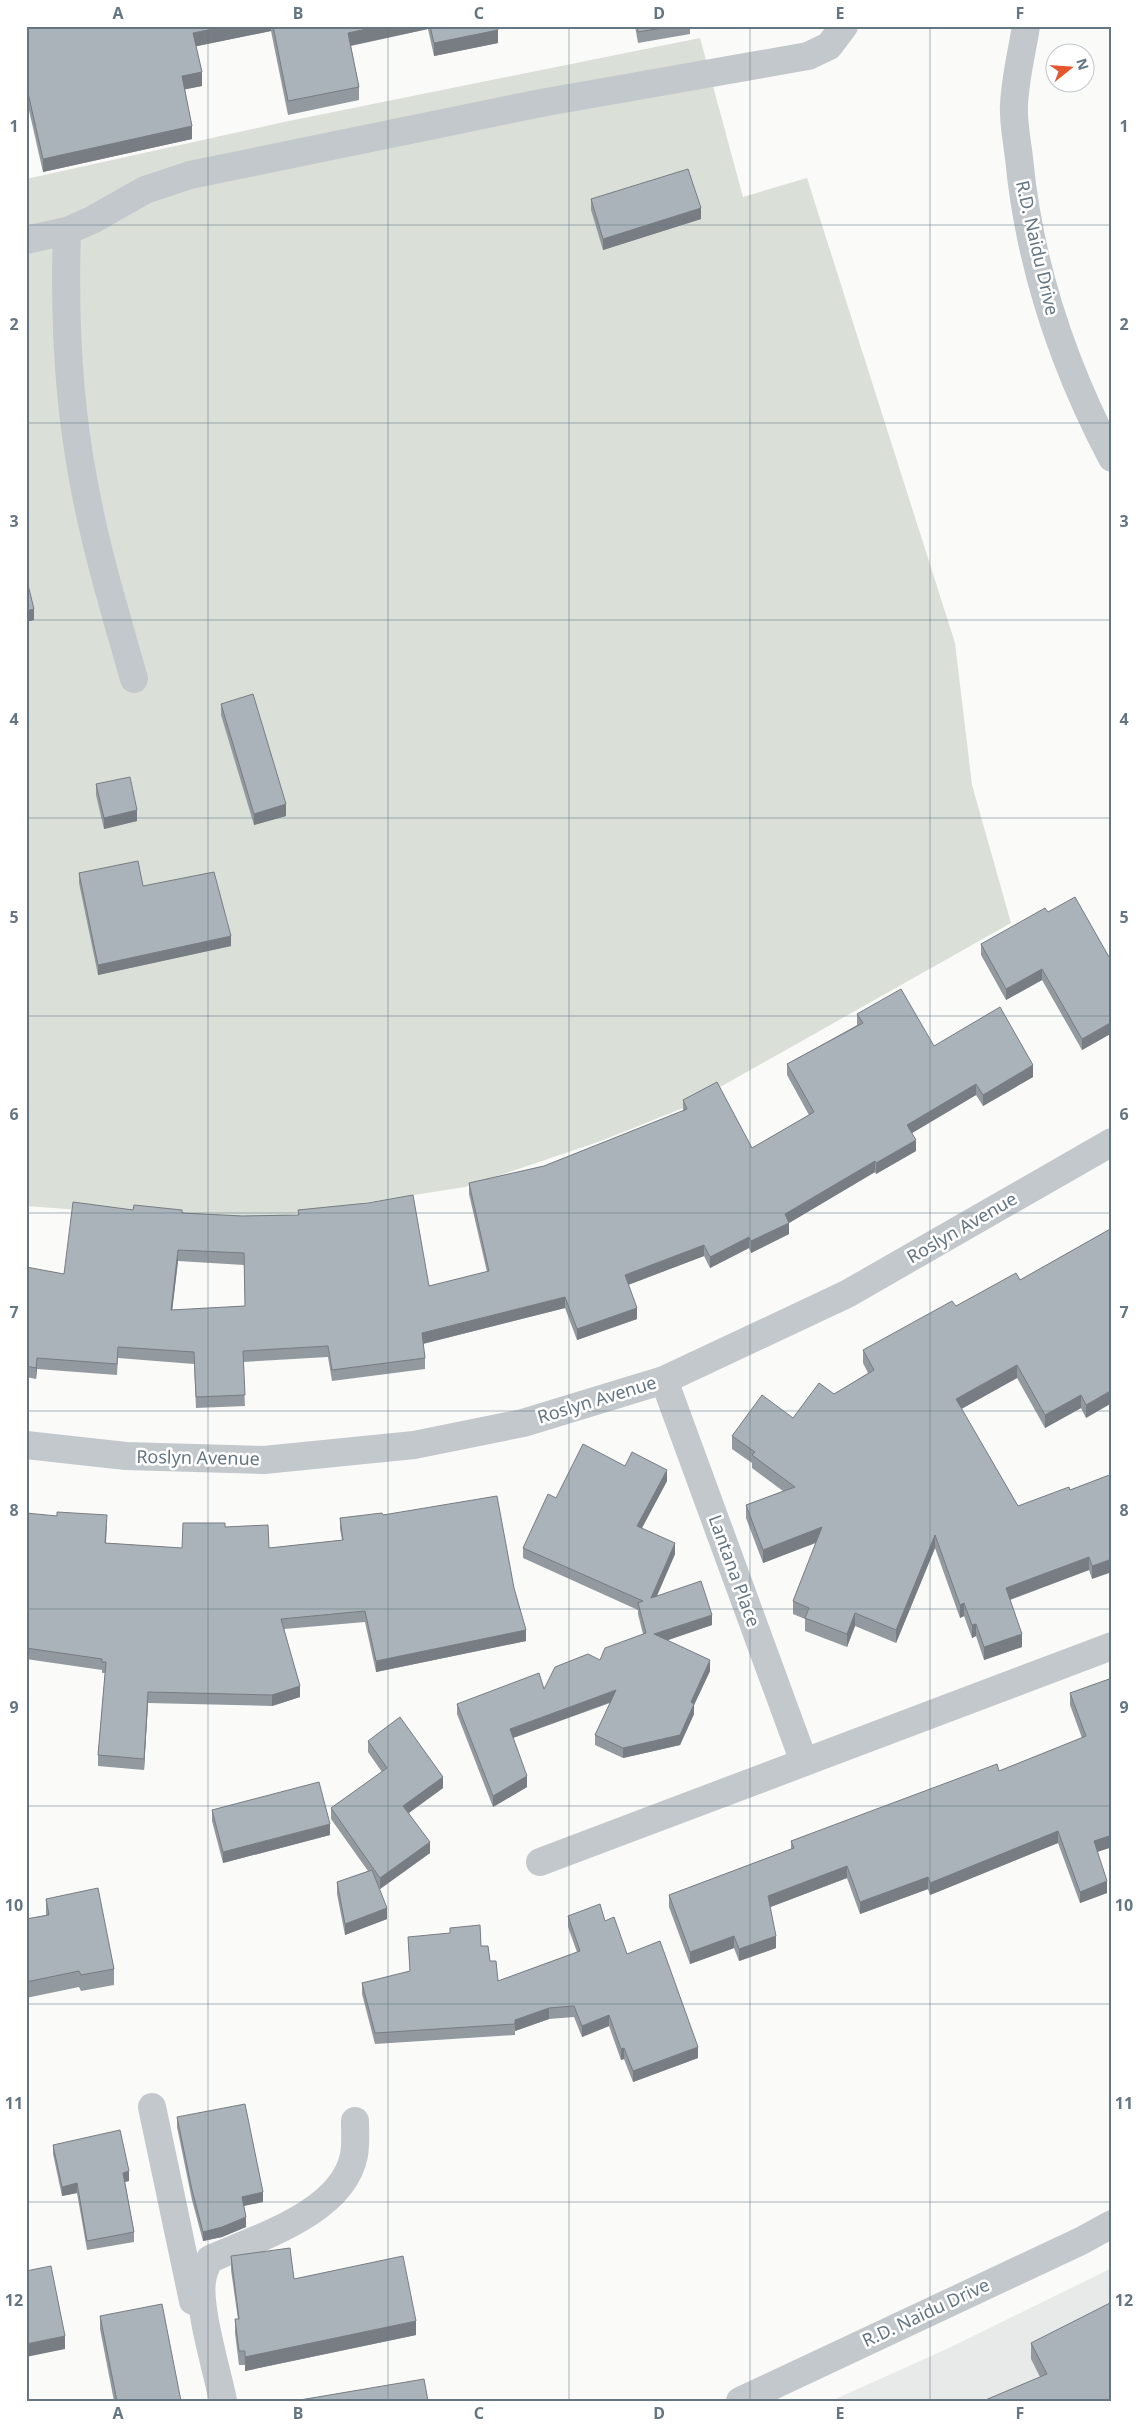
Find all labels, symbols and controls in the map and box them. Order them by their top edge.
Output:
text: A [112,2,124,24]
text: B [293,2,303,24]
text: C [474,2,484,24]
text: D [653,2,665,24]
text: E [836,2,845,24]
text: F [1016,2,1024,24]
north arrow [1046,42,1096,92]
text: N [1072,56,1094,72]
text: 1 [9,115,19,137]
text: 1 [1119,115,1129,137]
street label: R.D. Naidu Drive [1011,178,1065,318]
text: 2 [9,313,19,335]
text: 2 [1119,313,1129,335]
text: 3 [9,510,19,532]
text: 3 [1119,510,1129,532]
text: 4 [9,708,19,730]
text: 4 [1119,708,1129,730]
text: 5 [9,906,19,928]
text: 5 [1119,906,1129,928]
text: 6 [9,1103,19,1125]
text: 6 [1119,1103,1129,1125]
street label: Roslyn Avenue [902,1186,1021,1268]
text: 7 [9,1301,19,1323]
text: 7 [1119,1301,1129,1323]
street label: Roslyn Avenue [534,1370,659,1429]
street label: Roslyn Avenue [136,1444,260,1470]
text: 8 [9,1499,19,1521]
text: 8 [1119,1499,1129,1521]
street label: Lantana Place [704,1511,766,1630]
text: 9 [9,1696,19,1718]
text: 9 [1119,1696,1129,1718]
text: 10 [5,1894,23,1916]
text: 10 [1115,1894,1133,1916]
text: 11 [5,2092,23,2114]
text: 11 [1115,2092,1133,2114]
street label: R.D. Naidu Drive [858,2272,993,2352]
text: 12 [5,2289,23,2311]
text: 12 [1115,2289,1133,2311]
text: A [112,2402,124,2424]
text: B [293,2402,303,2424]
text: C [474,2402,484,2424]
text: D [653,2402,665,2424]
text: E [836,2402,845,2424]
text: F [1016,2402,1024,2424]

